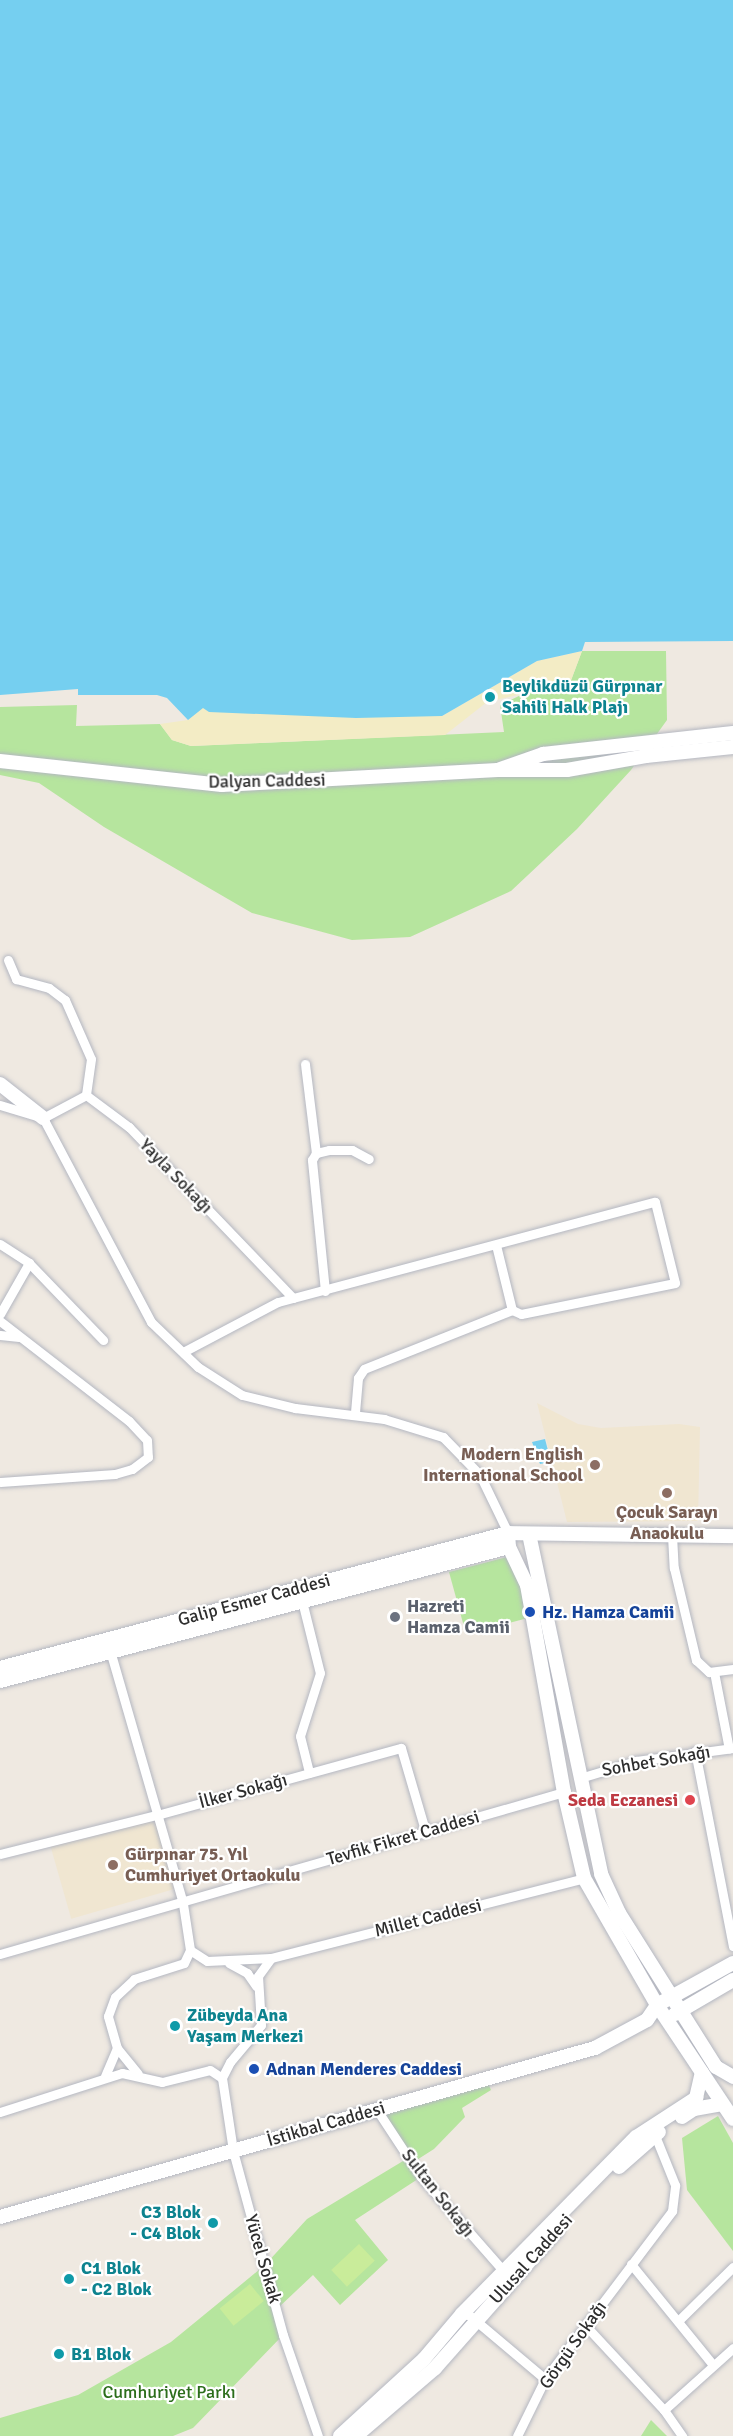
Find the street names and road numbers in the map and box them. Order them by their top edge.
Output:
street label: Dalyan Caddesi [208,769,326,793]
street label: Yayla Sokağı [135,1134,217,1218]
street label: Galip Esmer Caddesi [175,1569,333,1631]
street label: Sohbet Sokağı [600,1741,712,1781]
street label: İlker Sokağı [196,1769,290,1813]
street label: Tevfik Fikret Caddesi [324,1806,482,1870]
street label: Millet Caddesi [372,1894,484,1942]
street label: İstikbal Caddesi [264,2097,388,2151]
street label: Sultan Sokağı [397,2145,479,2241]
street label: Ulusal Caddesi [485,2209,577,2309]
street label: Yücel Sokak [240,2212,286,2306]
street label: Görgü Sokağı [535,2297,611,2393]

